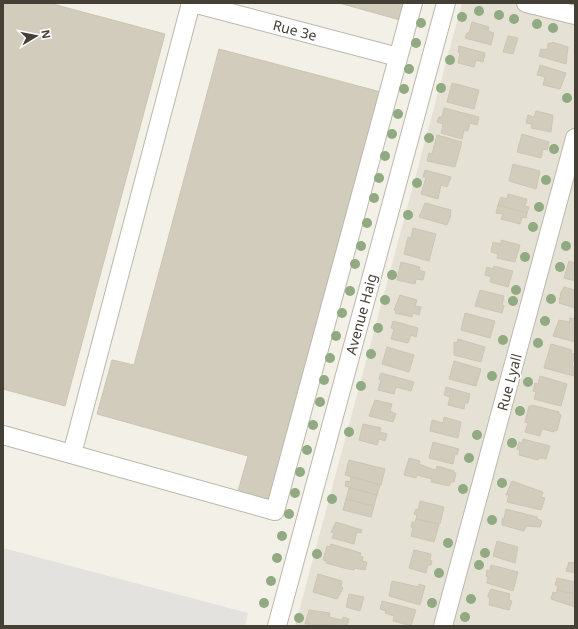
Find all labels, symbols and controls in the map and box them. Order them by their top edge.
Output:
street label: Rue 3e [271,15,319,45]
north arrow [16,16,56,56]
text: N [38,28,55,40]
street label: Avenue Haig [341,271,381,357]
street label: Rue Lyall [492,351,526,413]

